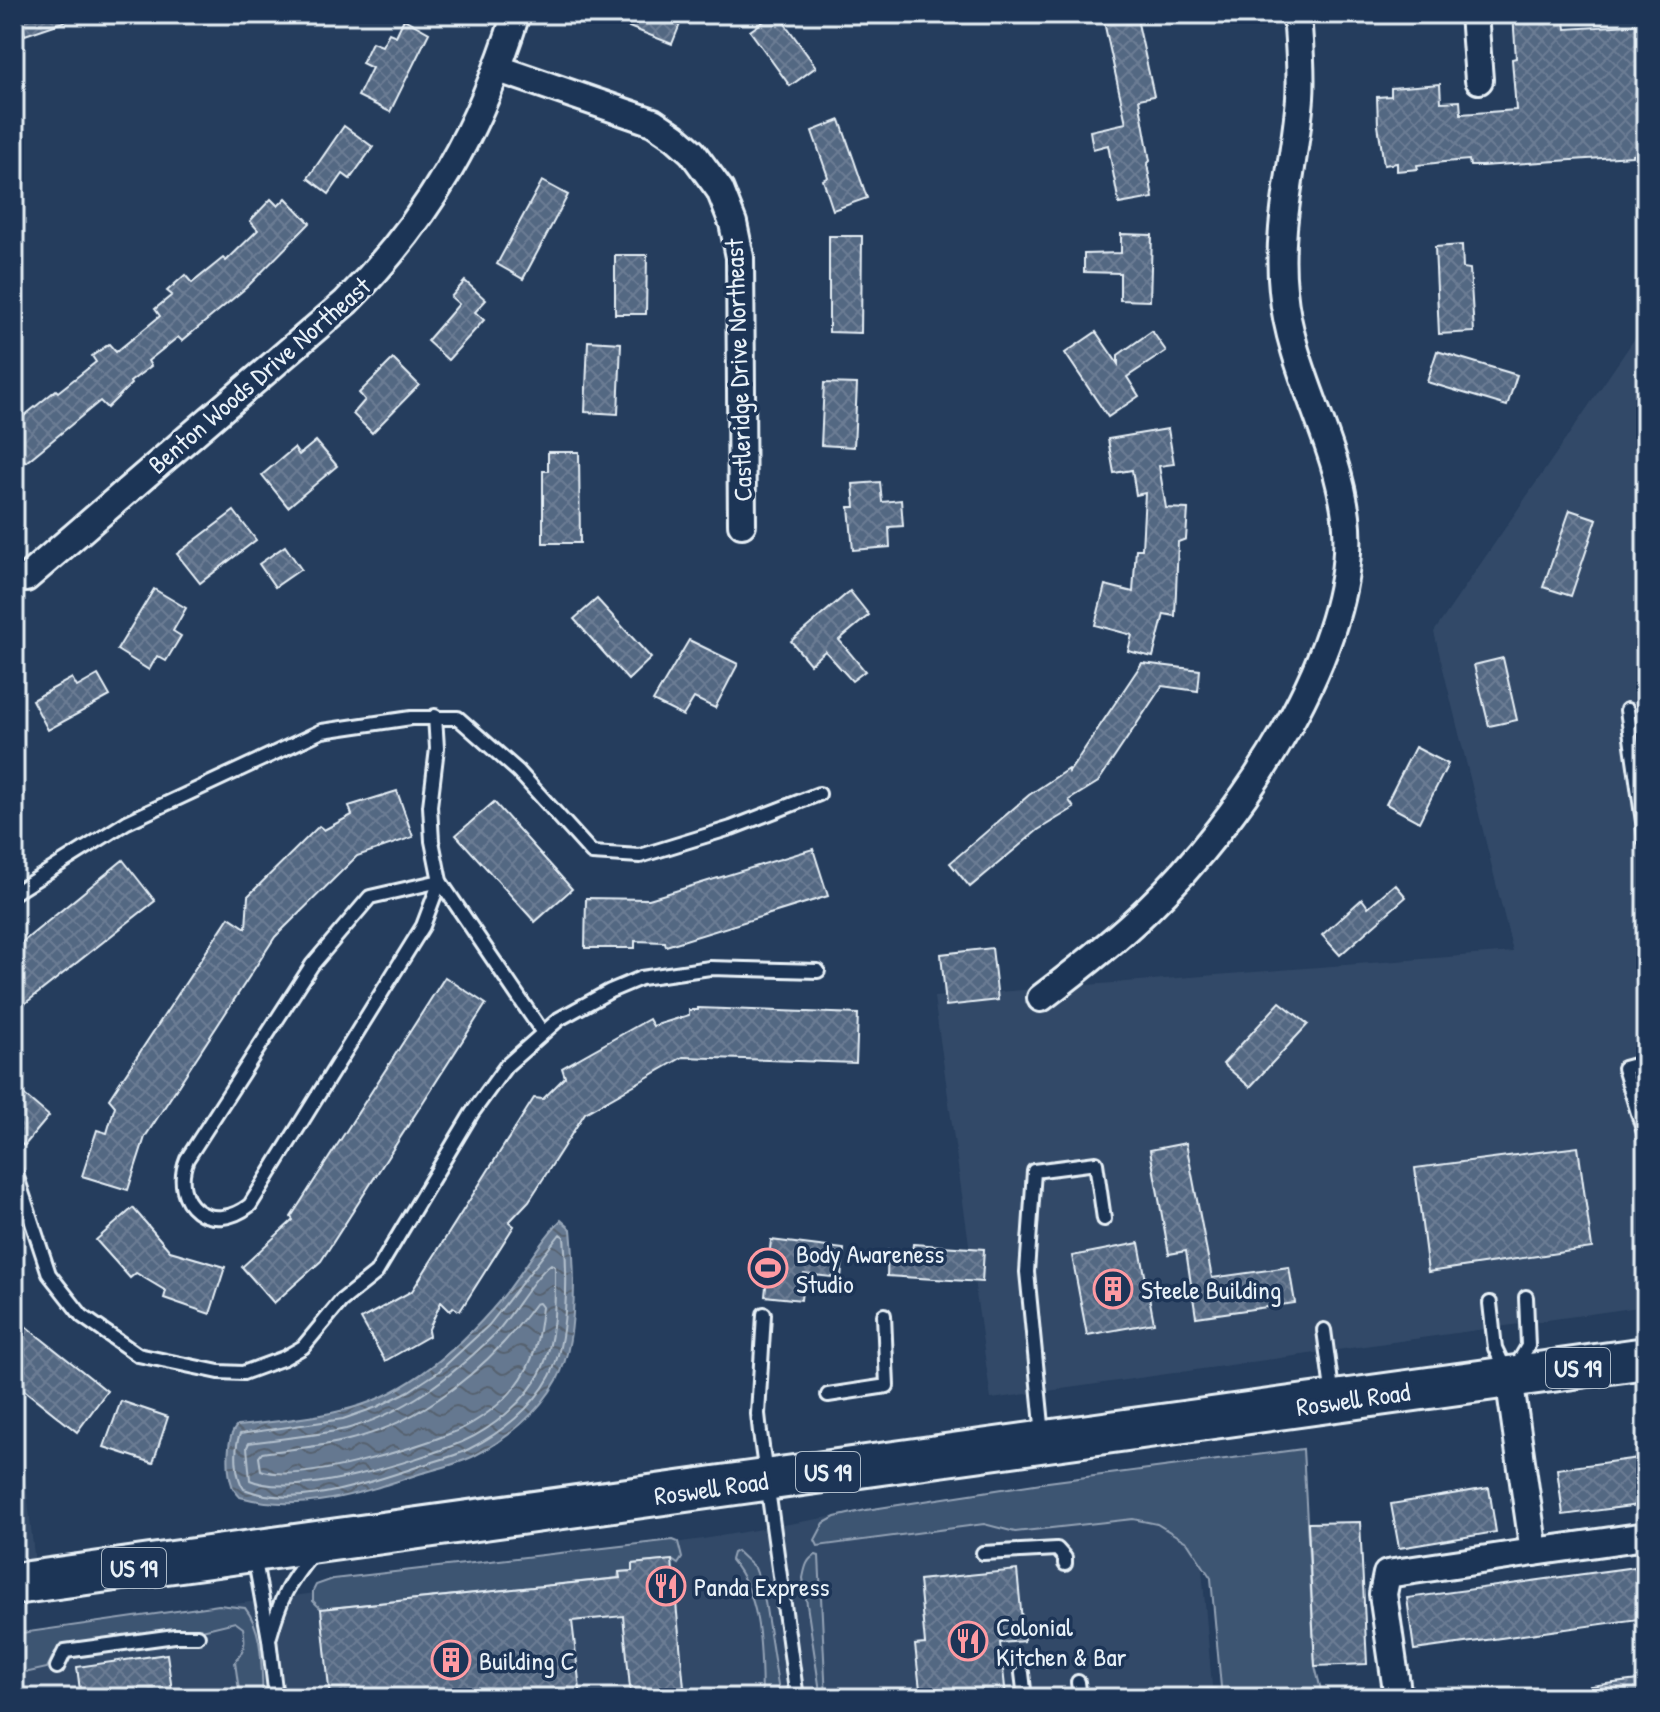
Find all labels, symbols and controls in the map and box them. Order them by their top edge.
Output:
street label: Castleridge Drive Northeast [716,237,760,502]
street label: Benton Woods Drive Northeast [140,268,378,481]
place label: Body Awareness Studio [796,1236,944,1301]
sports icon: Body Awareness Studio [747,1247,789,1289]
building icon: Steele Building [1092,1268,1134,1310]
place label: Steele Building [1141,1272,1281,1307]
road number: US 19 [1546,1348,1610,1388]
street label: Roswell Road [1294,1374,1412,1424]
road number: US 19 [796,1452,860,1492]
street label: Roswell Road [652,1463,770,1513]
road number: US 19 [102,1548,166,1588]
restaurant icon: Panda Express [645,1565,687,1607]
place label: Panda Express [694,1569,829,1604]
place label: Colonial Kitchen & Bar [996,1609,1127,1674]
restaurant icon: Colonial Kitchen & Bar [947,1620,989,1662]
building icon: Building C [430,1639,472,1681]
place label: Building C [479,1643,575,1678]

